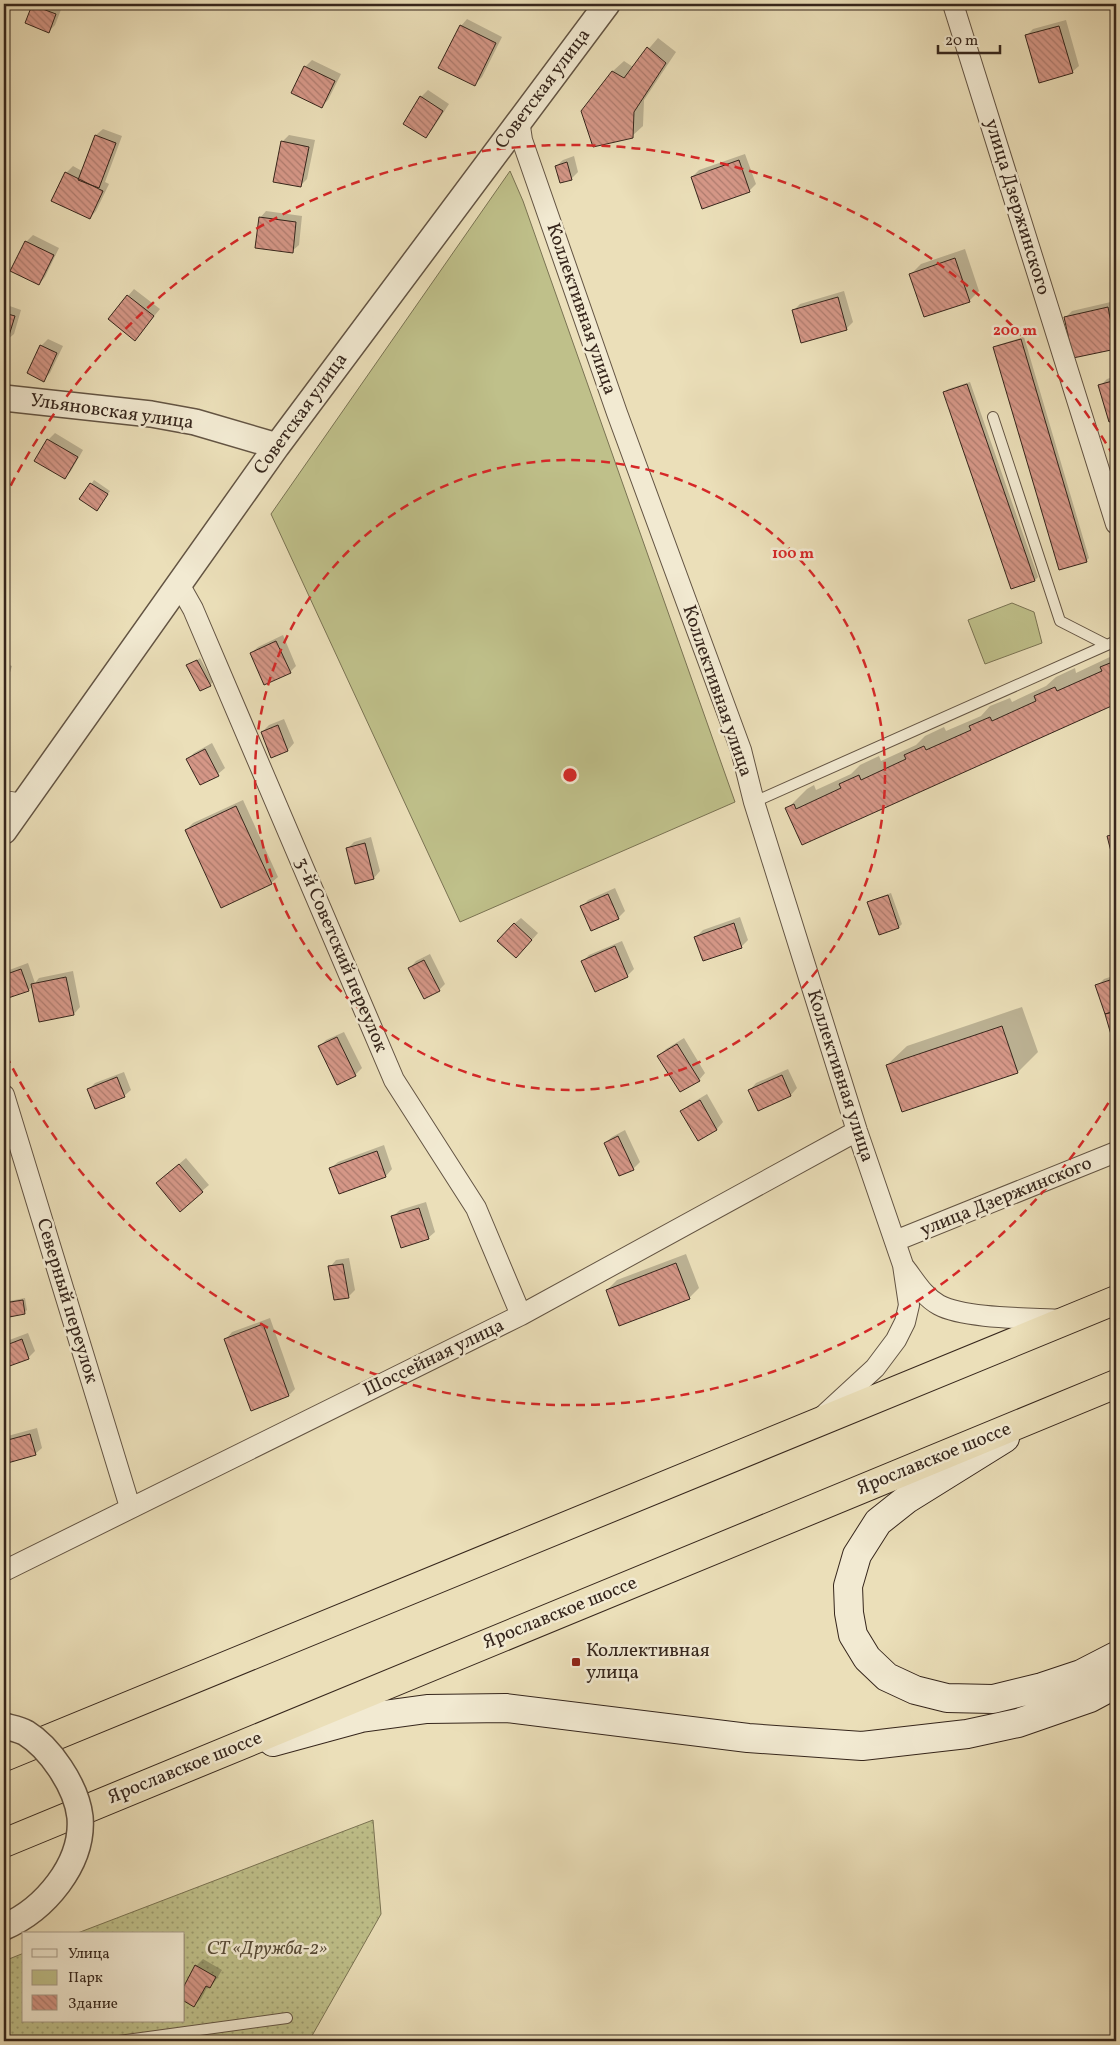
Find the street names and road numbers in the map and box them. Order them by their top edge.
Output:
street label: Советская улица [489,23,597,155]
street label: улица Дзержинского [978,116,1056,298]
street label: Коллективная улица [539,220,623,398]
street label: Советская улица [248,348,354,480]
street label: Ульяновская улица [29,388,195,436]
street label: Коллективная улица [675,602,759,780]
street label: 3-й Советский переулок [288,854,394,1056]
street label: Коллективная улица [800,986,880,1166]
street label: улица Дзержинского [916,1151,1096,1243]
street label: Северный переулок [30,1215,104,1387]
street label: Шоссейная улица [359,1313,509,1403]
street label: Ярославское шоссе [853,1416,1015,1502]
street label: Ярославское шоссе [479,1570,641,1656]
street label: Ярославское шоссе [104,1725,266,1811]

